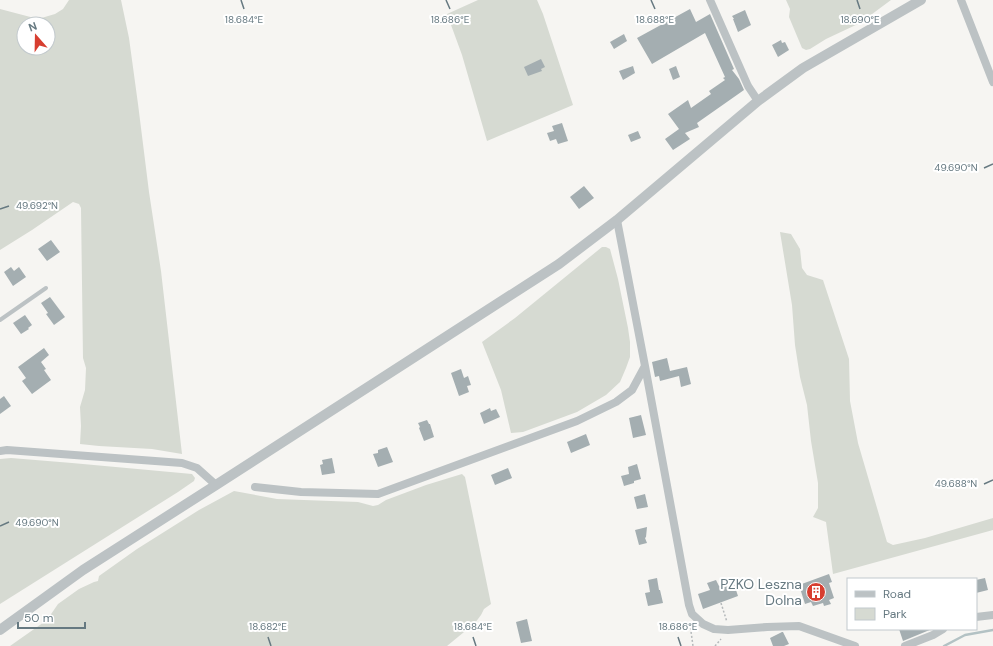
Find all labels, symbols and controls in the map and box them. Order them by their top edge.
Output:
text: 18.684°E [225,13,264,26]
text: 18.686°E [431,13,470,26]
text: 18.688°E [636,13,675,26]
text: 18.690°E [840,13,880,26]
north arrow [16,16,56,56]
text: N [26,19,39,35]
text: 49.690°N [934,161,978,174]
text: 49.692°N [16,199,58,212]
text: 49.688°N [935,477,977,490]
text: 49.690°N [15,516,59,529]
place label: PZKO Leszna Dolna [720,575,802,609]
legend [847,578,977,630]
building icon: PZKO Leszna Dolna [805,581,827,603]
text: Road [883,586,911,602]
scale bar [18,604,85,630]
text: Park [883,606,907,622]
text: 50 m [24,610,53,626]
text: 18.682°E [249,620,287,633]
text: 18.684°E [454,620,493,633]
text: 18.686°E [659,620,698,633]

